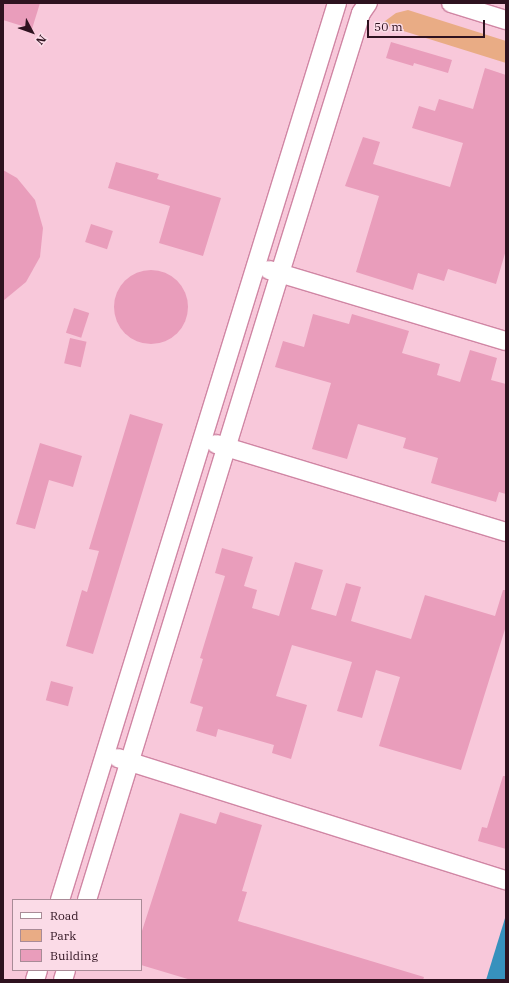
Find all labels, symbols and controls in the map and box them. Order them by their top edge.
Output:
north arrow [12,12,52,52]
scale bar [369,12,487,38]
text: 50 m [374,19,403,34]
text: N [33,32,49,48]
legend [12,899,142,971]
text: Road [50,908,79,923]
text: Park [50,928,76,943]
text: Building [50,948,98,963]

